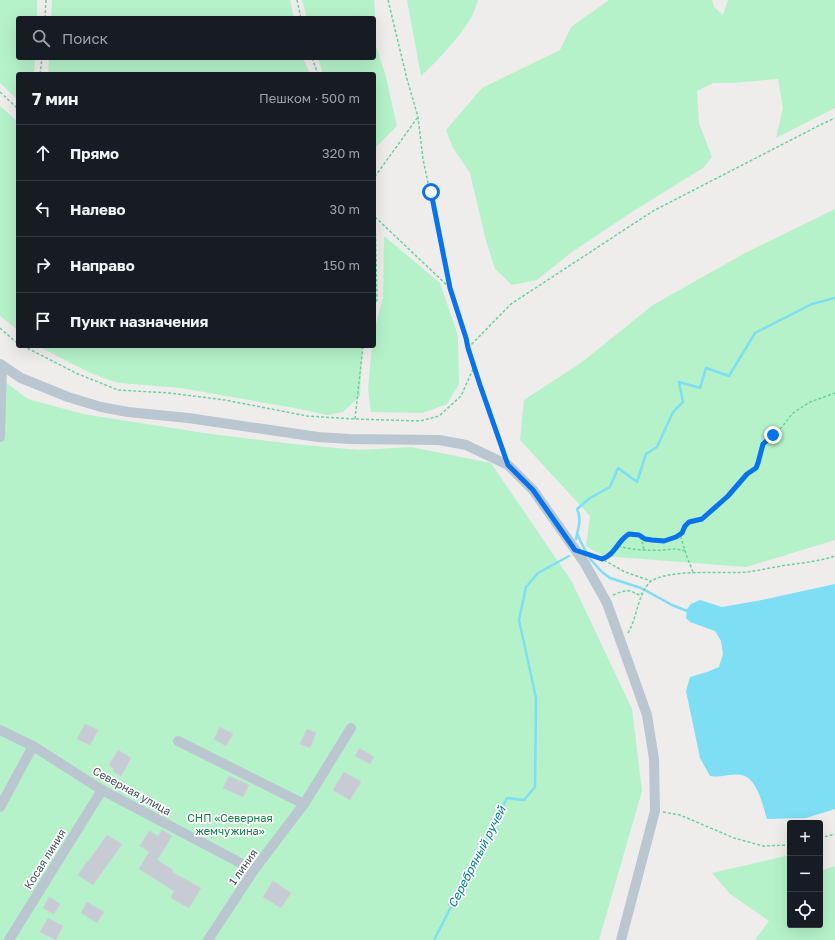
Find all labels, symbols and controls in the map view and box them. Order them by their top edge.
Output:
search box [16,16,376,60]
icon: search [30,27,52,49]
text: Поиск [62,29,108,47]
text: 7 мин [32,88,79,109]
text: Пешком · 500 m [259,90,360,106]
icon: ahead [32,142,54,164]
text: Прямо [70,144,119,162]
text: 320 m [322,145,360,161]
route start [422,183,440,201]
icon: left [32,198,54,220]
text: Налево [70,200,126,218]
text: 30 m [330,201,360,217]
icon: right [32,254,54,276]
text: Направо [70,256,135,274]
text: 150 m [323,257,360,273]
icon: arrive [32,310,54,332]
text: Пункт назначения [70,312,208,330]
route end [764,426,782,444]
street label: Северная улица [91,764,174,817]
water label: Серебряный ручей [444,803,509,910]
park label: СНП «Северная жемчужина» [187,811,273,837]
map controls [787,820,823,928]
button: + [787,820,823,856]
street label: Косая линия [21,826,68,891]
street label: 1 линия [226,846,260,887]
button: − [787,856,823,892]
button: locate [787,892,823,928]

